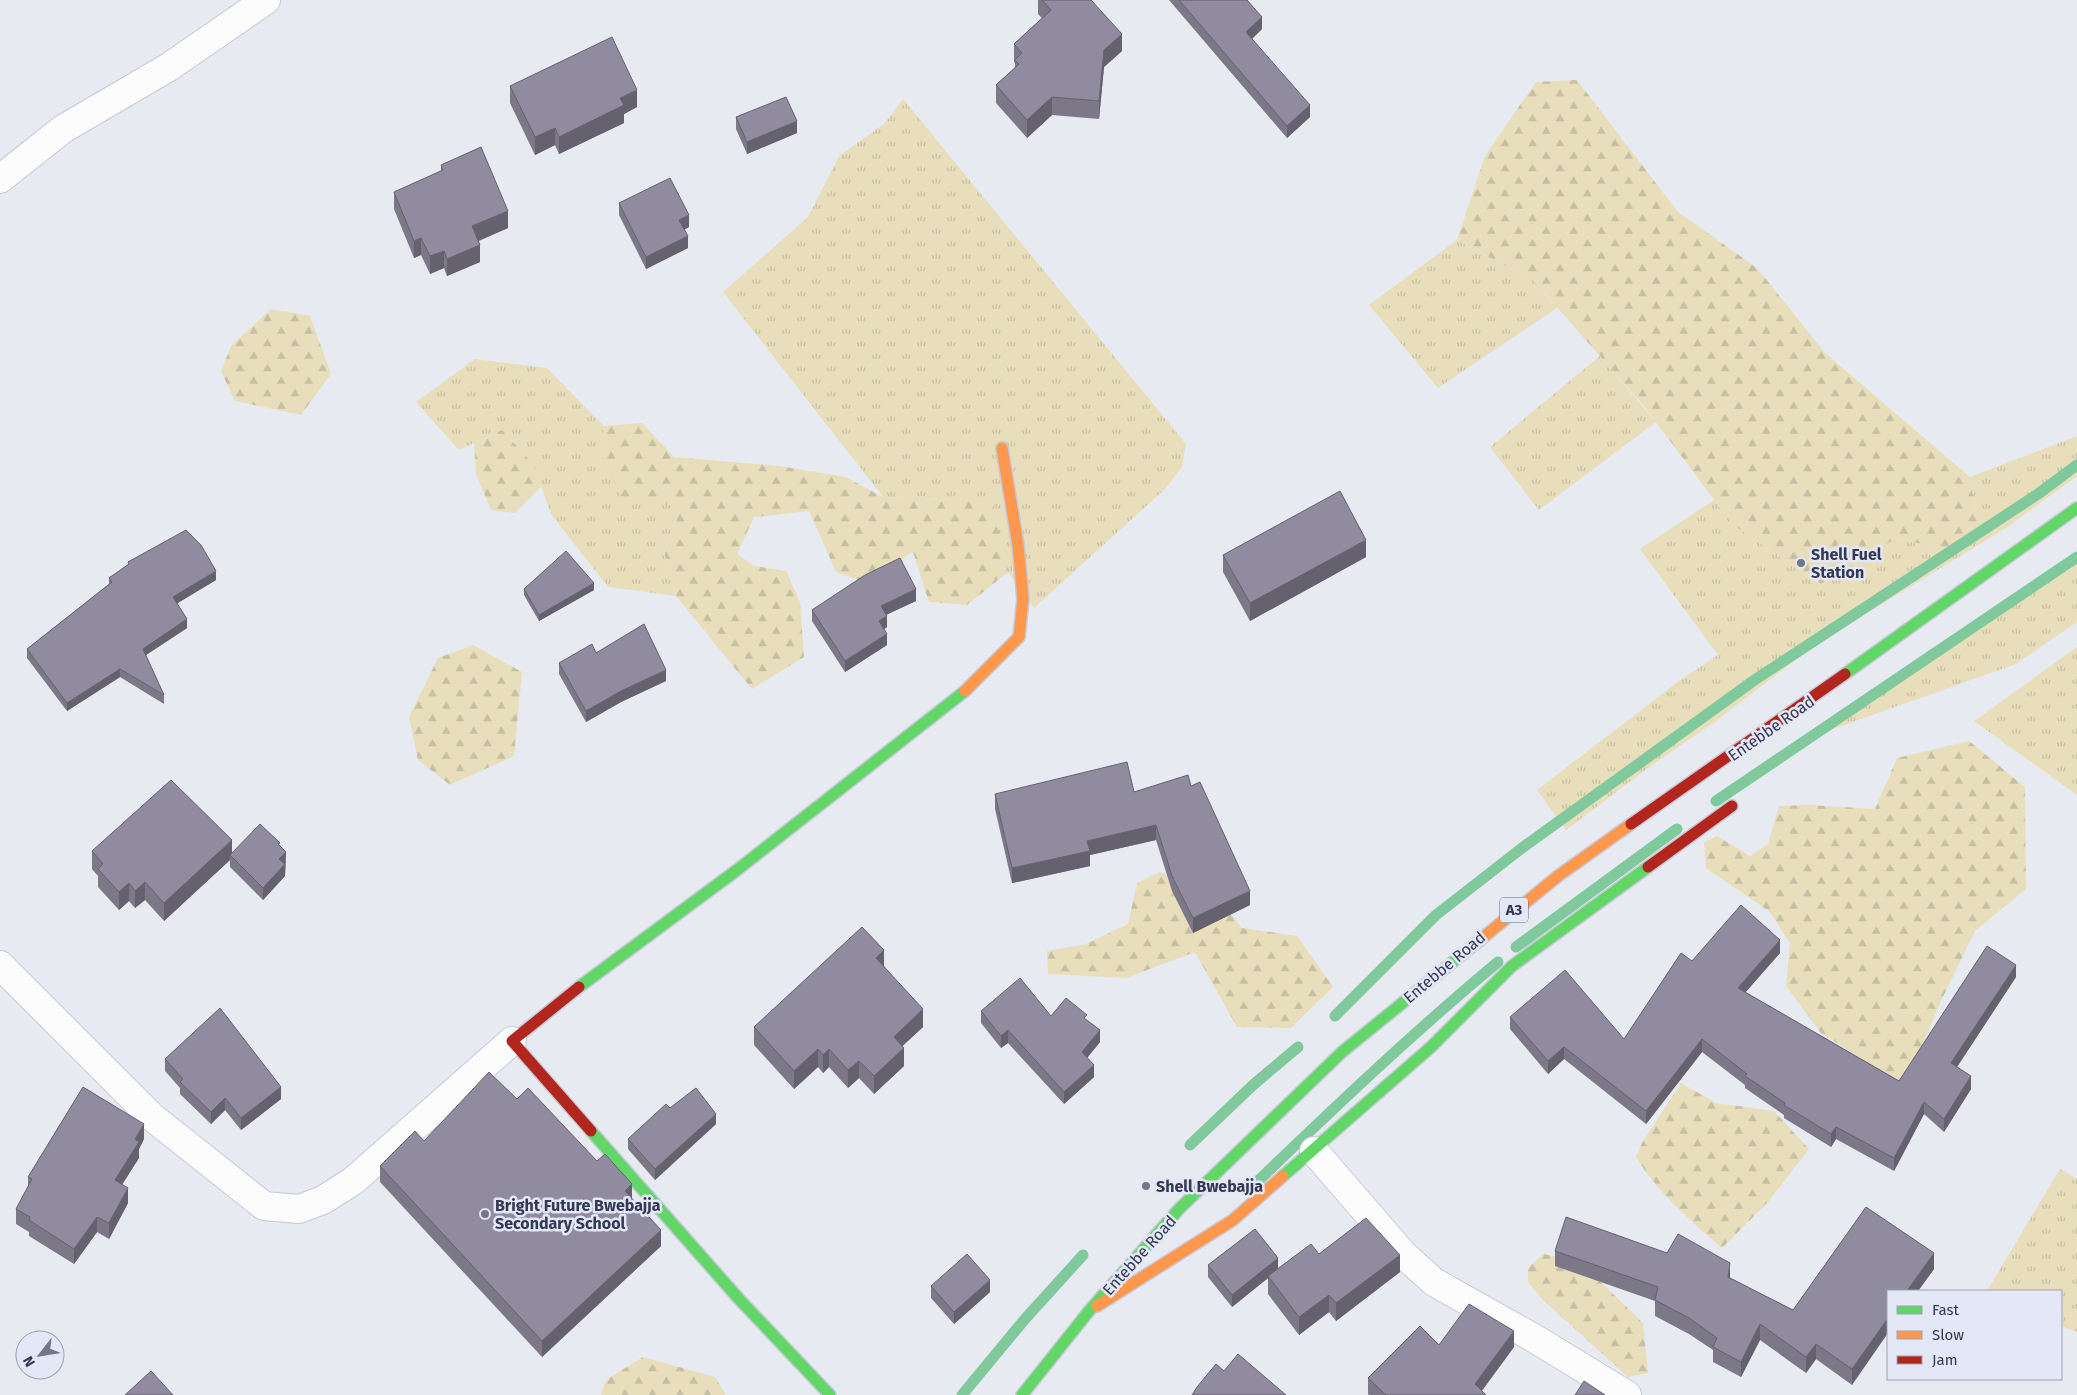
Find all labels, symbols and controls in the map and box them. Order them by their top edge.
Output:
place label: Shell Fuel Station [1811,545,1882,582]
marker: Shell Fuel Station [1795,557,1807,569]
street label: Entebbe Road [1725,692,1818,765]
road number: A3 [1500,898,1528,922]
street label: Entebbe Road [1400,928,1489,1007]
place label: Shell Bwebajja [1156,1177,1263,1196]
marker: Shell Bwebajja [1140,1180,1152,1192]
place label: Bright Future Bwebajja Secondary School [495,1196,661,1233]
marker: Bright Future Bwebajja Secondary School [479,1208,491,1220]
street label: Entebbe Road [1099,1211,1180,1299]
legend [1887,1290,2062,1380]
text: Fast [1932,1301,1959,1319]
text: Slow [1932,1326,1964,1344]
north arrow [15,1330,65,1380]
text: Jam [1932,1351,1958,1369]
text: N [20,1353,39,1370]

